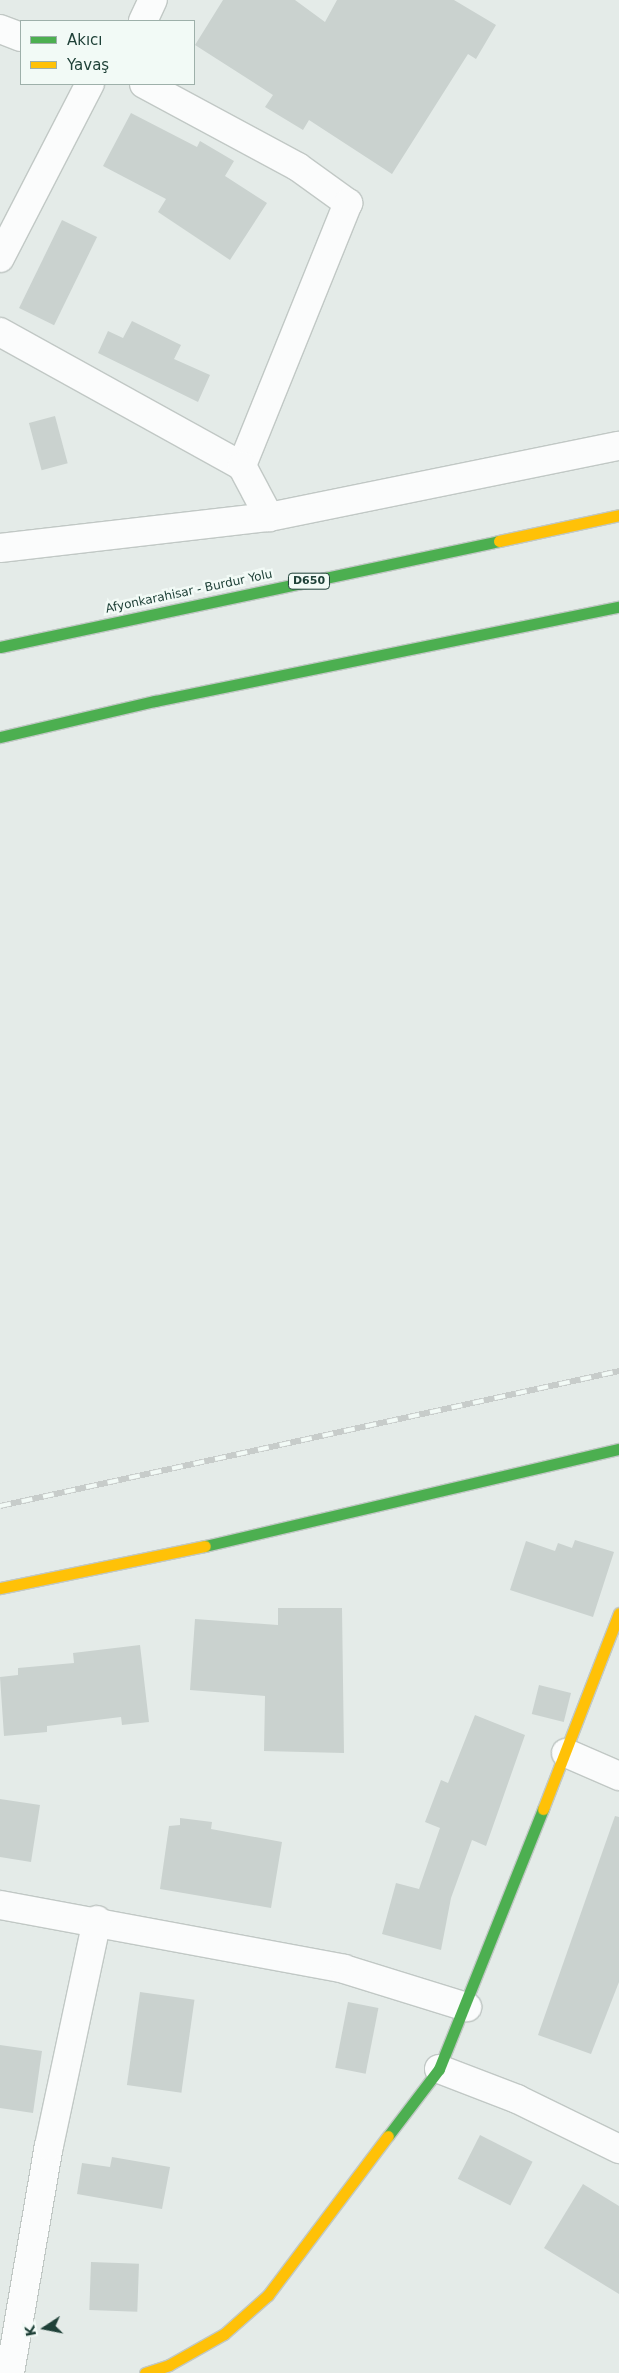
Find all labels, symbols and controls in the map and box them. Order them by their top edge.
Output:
legend [20,20,195,85]
text: Akıcı [67,31,103,49]
text: Yavaş [67,56,109,74]
street label: Afyonkarahisar - Burdur Yolu [104,567,274,617]
road number: D650 [288,572,330,590]
north arrow [20,2303,70,2353]
text: K [21,2324,39,2338]

